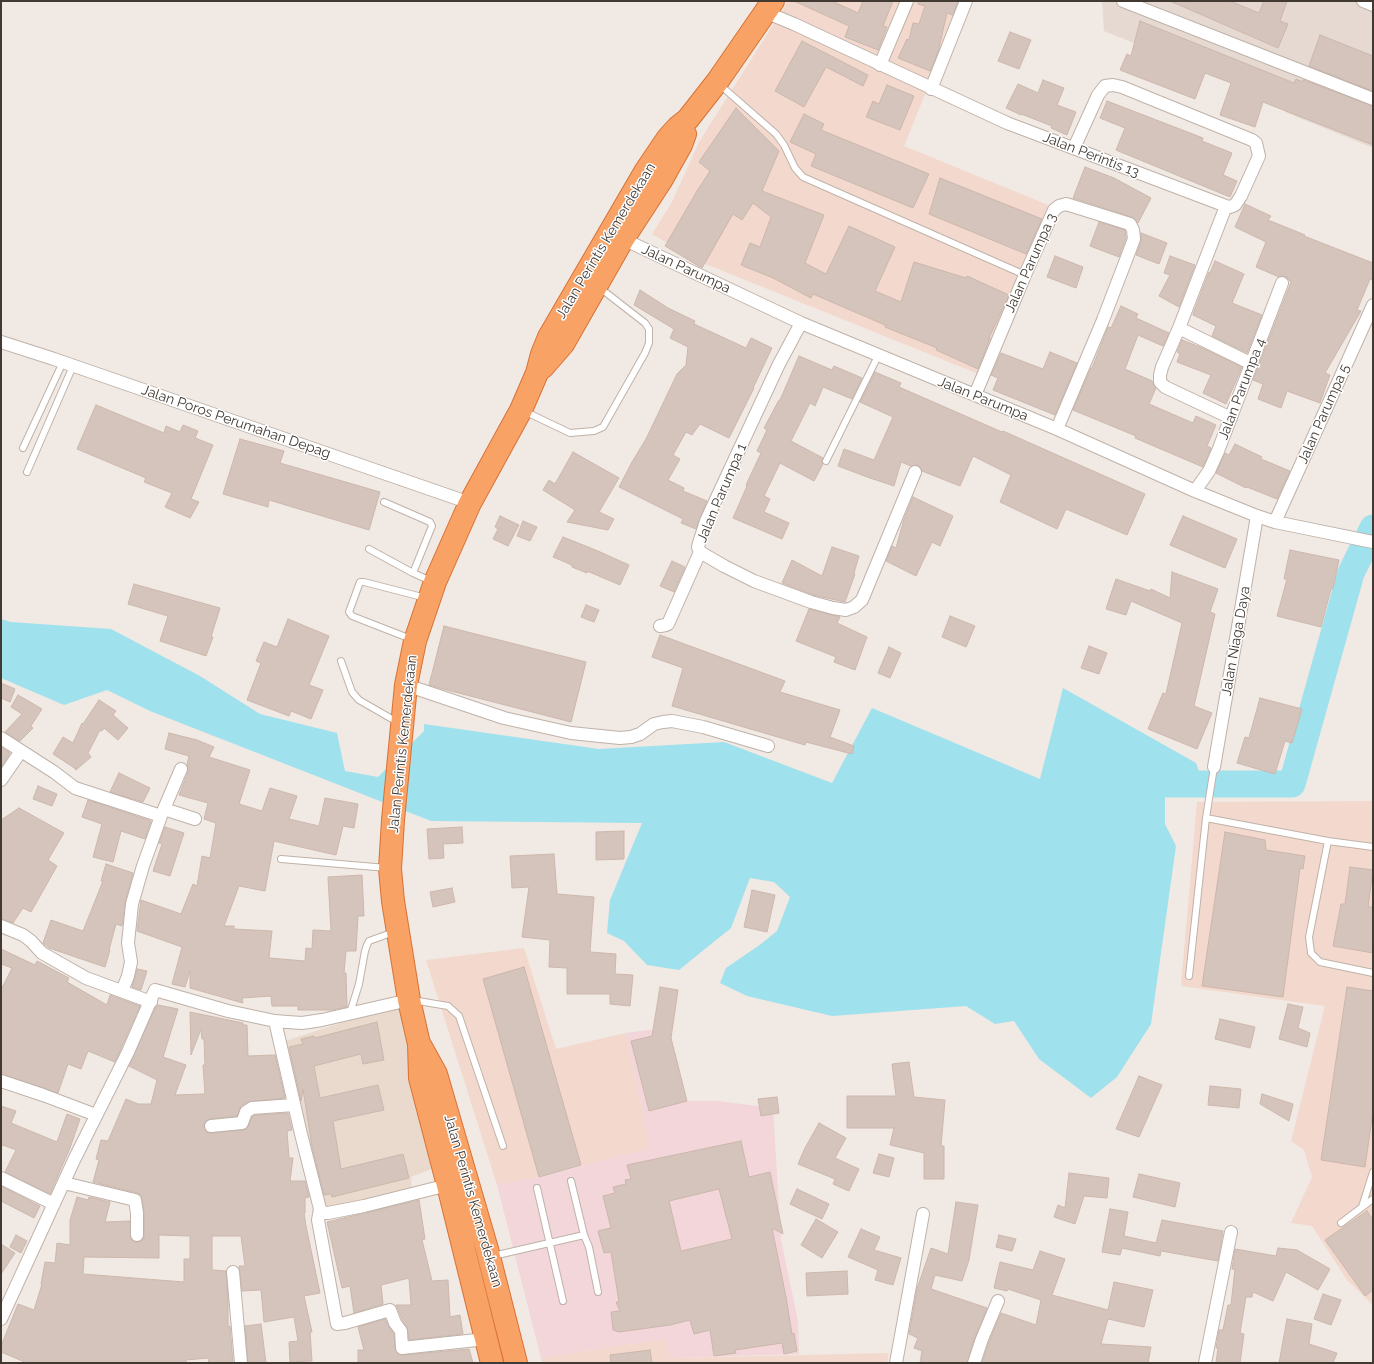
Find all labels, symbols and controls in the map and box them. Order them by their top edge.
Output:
street label: Jalan Perintis 13 [1040,129,1142,181]
street label: Jalan Perintis Kemerdekaan [553,160,659,322]
street label: Jalan Parumpa 3 [1002,211,1060,315]
street label: Jalan Parumpa [639,241,733,297]
street label: Jalan Parumpa 4 [1215,336,1269,442]
street label: Jalan Parumpa 5 [1295,362,1353,466]
street label: Jalan Parumpa [935,373,1031,425]
street label: Jalan Poros Perumahan Depag [139,382,333,462]
street label: Jalan Parumpa 1 [694,441,750,545]
street label: Jalan Niaga Daya [1218,585,1254,697]
street label: Jalan Perintis Kemerdekaan [385,654,421,834]
street label: Jalan Perintis Kemerdekaan [440,1113,506,1289]

